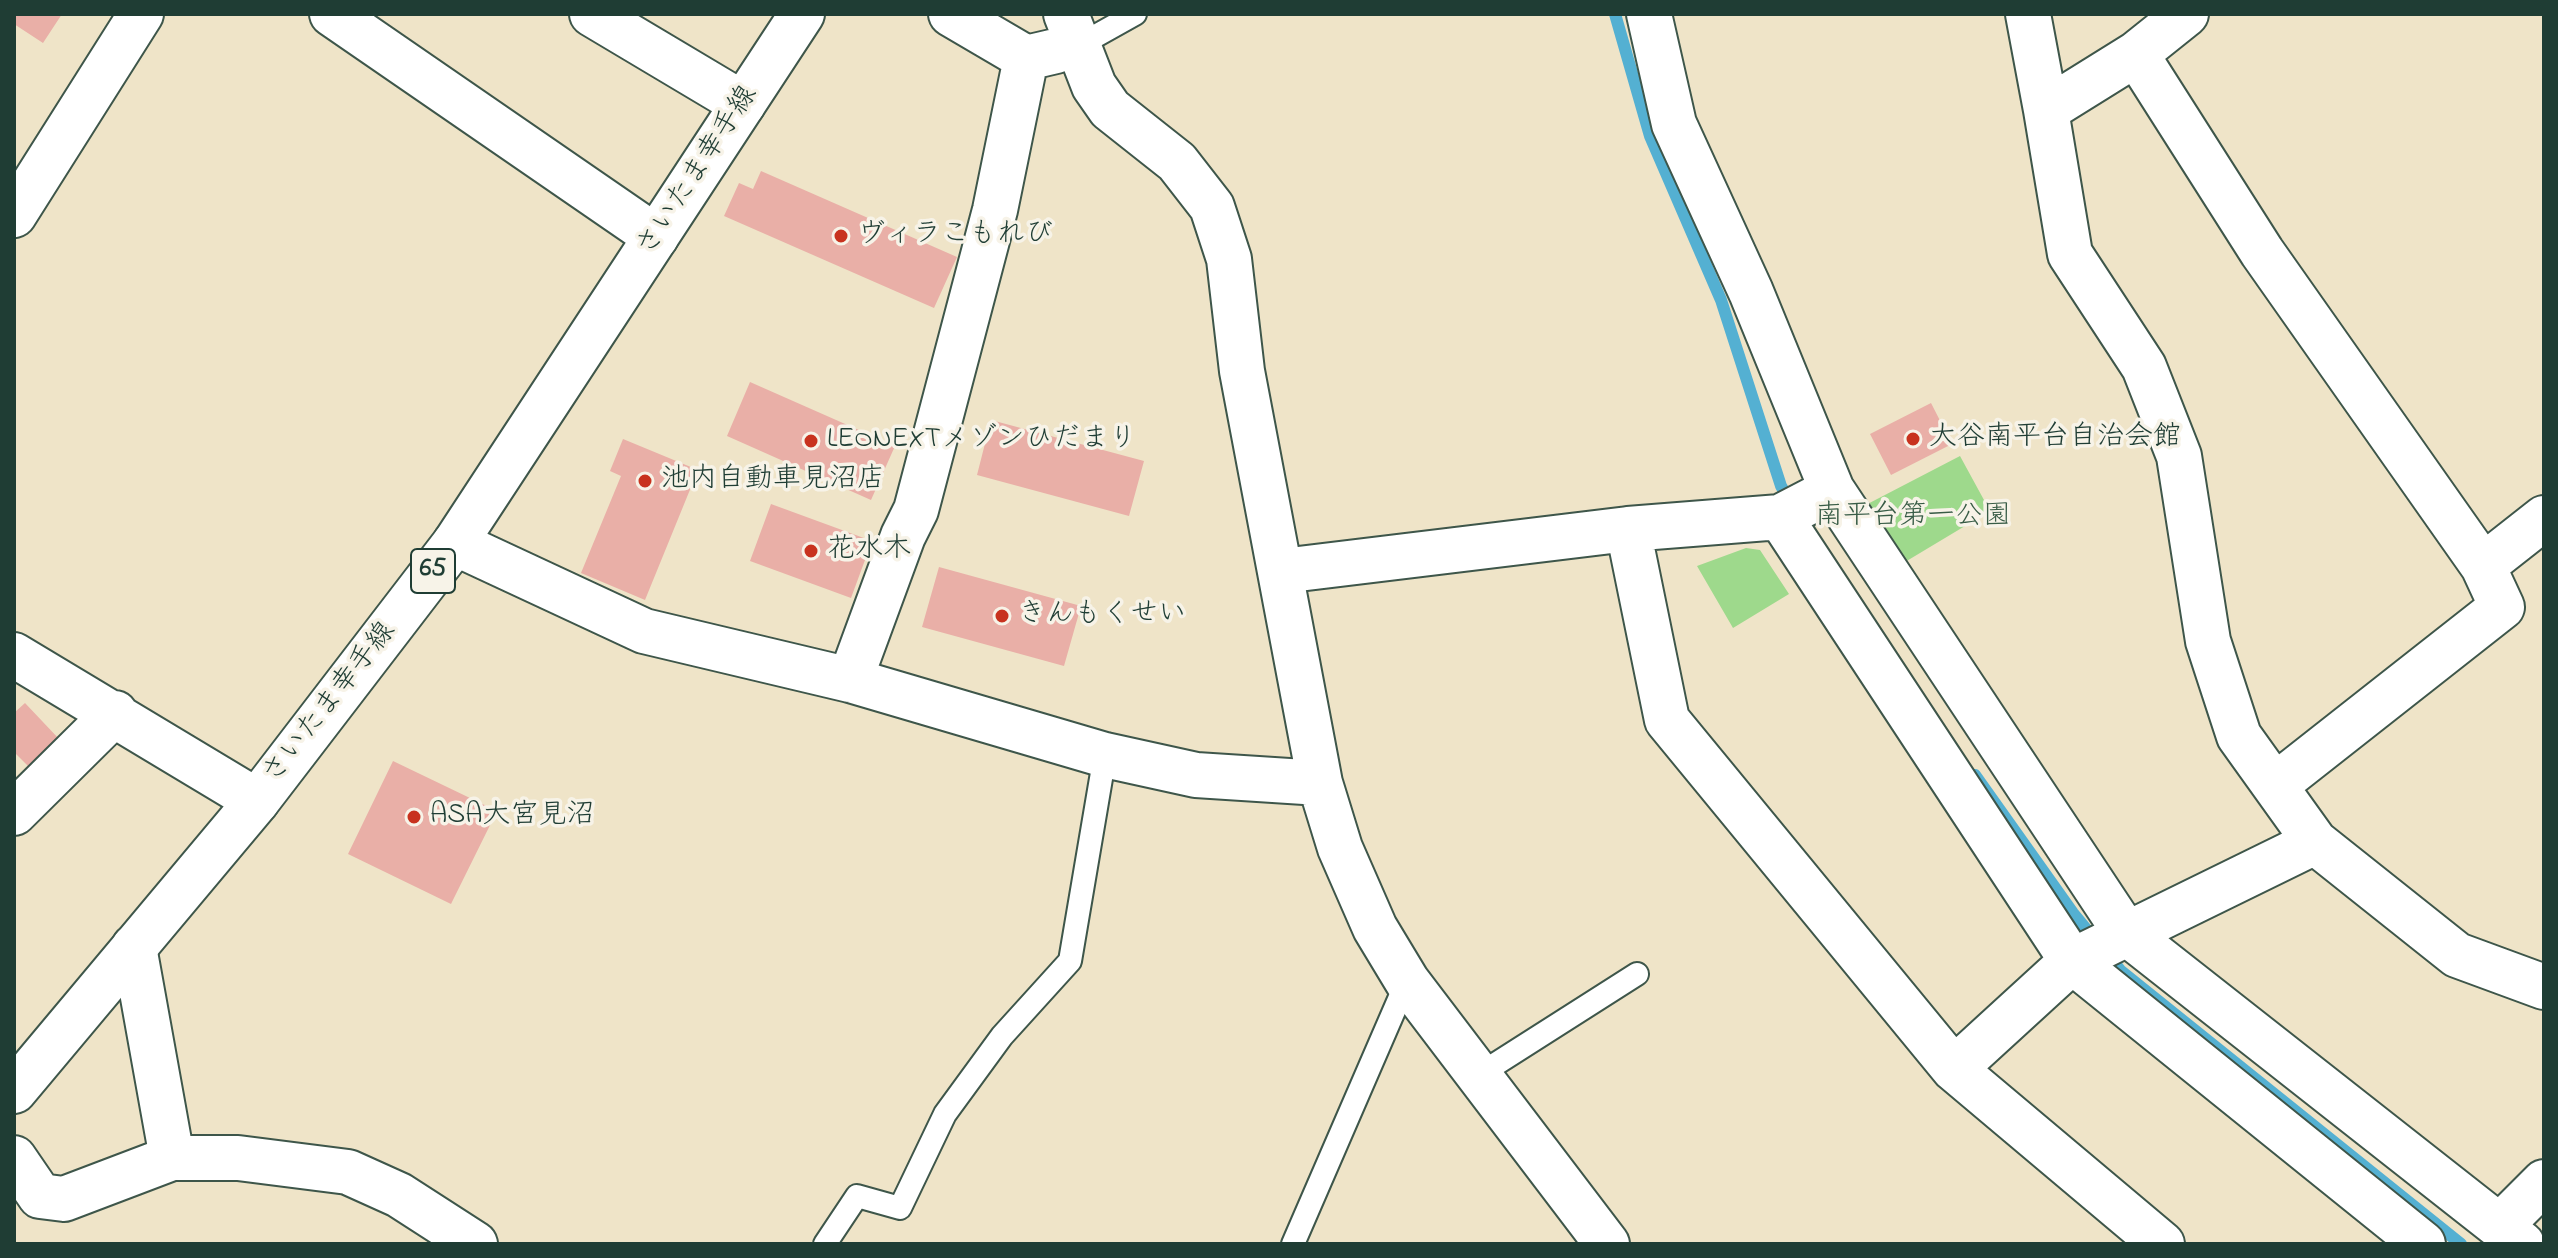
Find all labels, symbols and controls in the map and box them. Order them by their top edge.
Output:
street label: さいたま幸手線 [632,81,766,263]
place label: ヴィラこもれび [857,219,1053,253]
marker: ヴィラこもれび [832,227,850,245]
place label: 大谷南平台自治会館 [1929,422,2181,456]
place label: LEONEXTメゾンひだまり [827,424,1137,458]
marker: 大谷南平台自治会館 [1904,430,1922,448]
marker: LEONEXTメゾンひだまり [802,432,820,450]
place label: 池内自動車見沼店 [661,464,885,498]
marker: 池内自動車見沼店 [636,472,654,490]
park label: 南平台第一公園 [1815,501,2011,535]
place label: 花水木 [827,534,911,568]
marker: 花水木 [802,542,820,560]
road number: 65 [411,549,455,593]
place label: きんもくせい [1018,599,1186,633]
marker: きんもくせい [993,607,1011,625]
street label: さいたま幸手線 [257,616,405,792]
place label: ASA大宮見沼 [430,800,594,834]
marker: ASA大宮見沼 [405,808,423,826]

